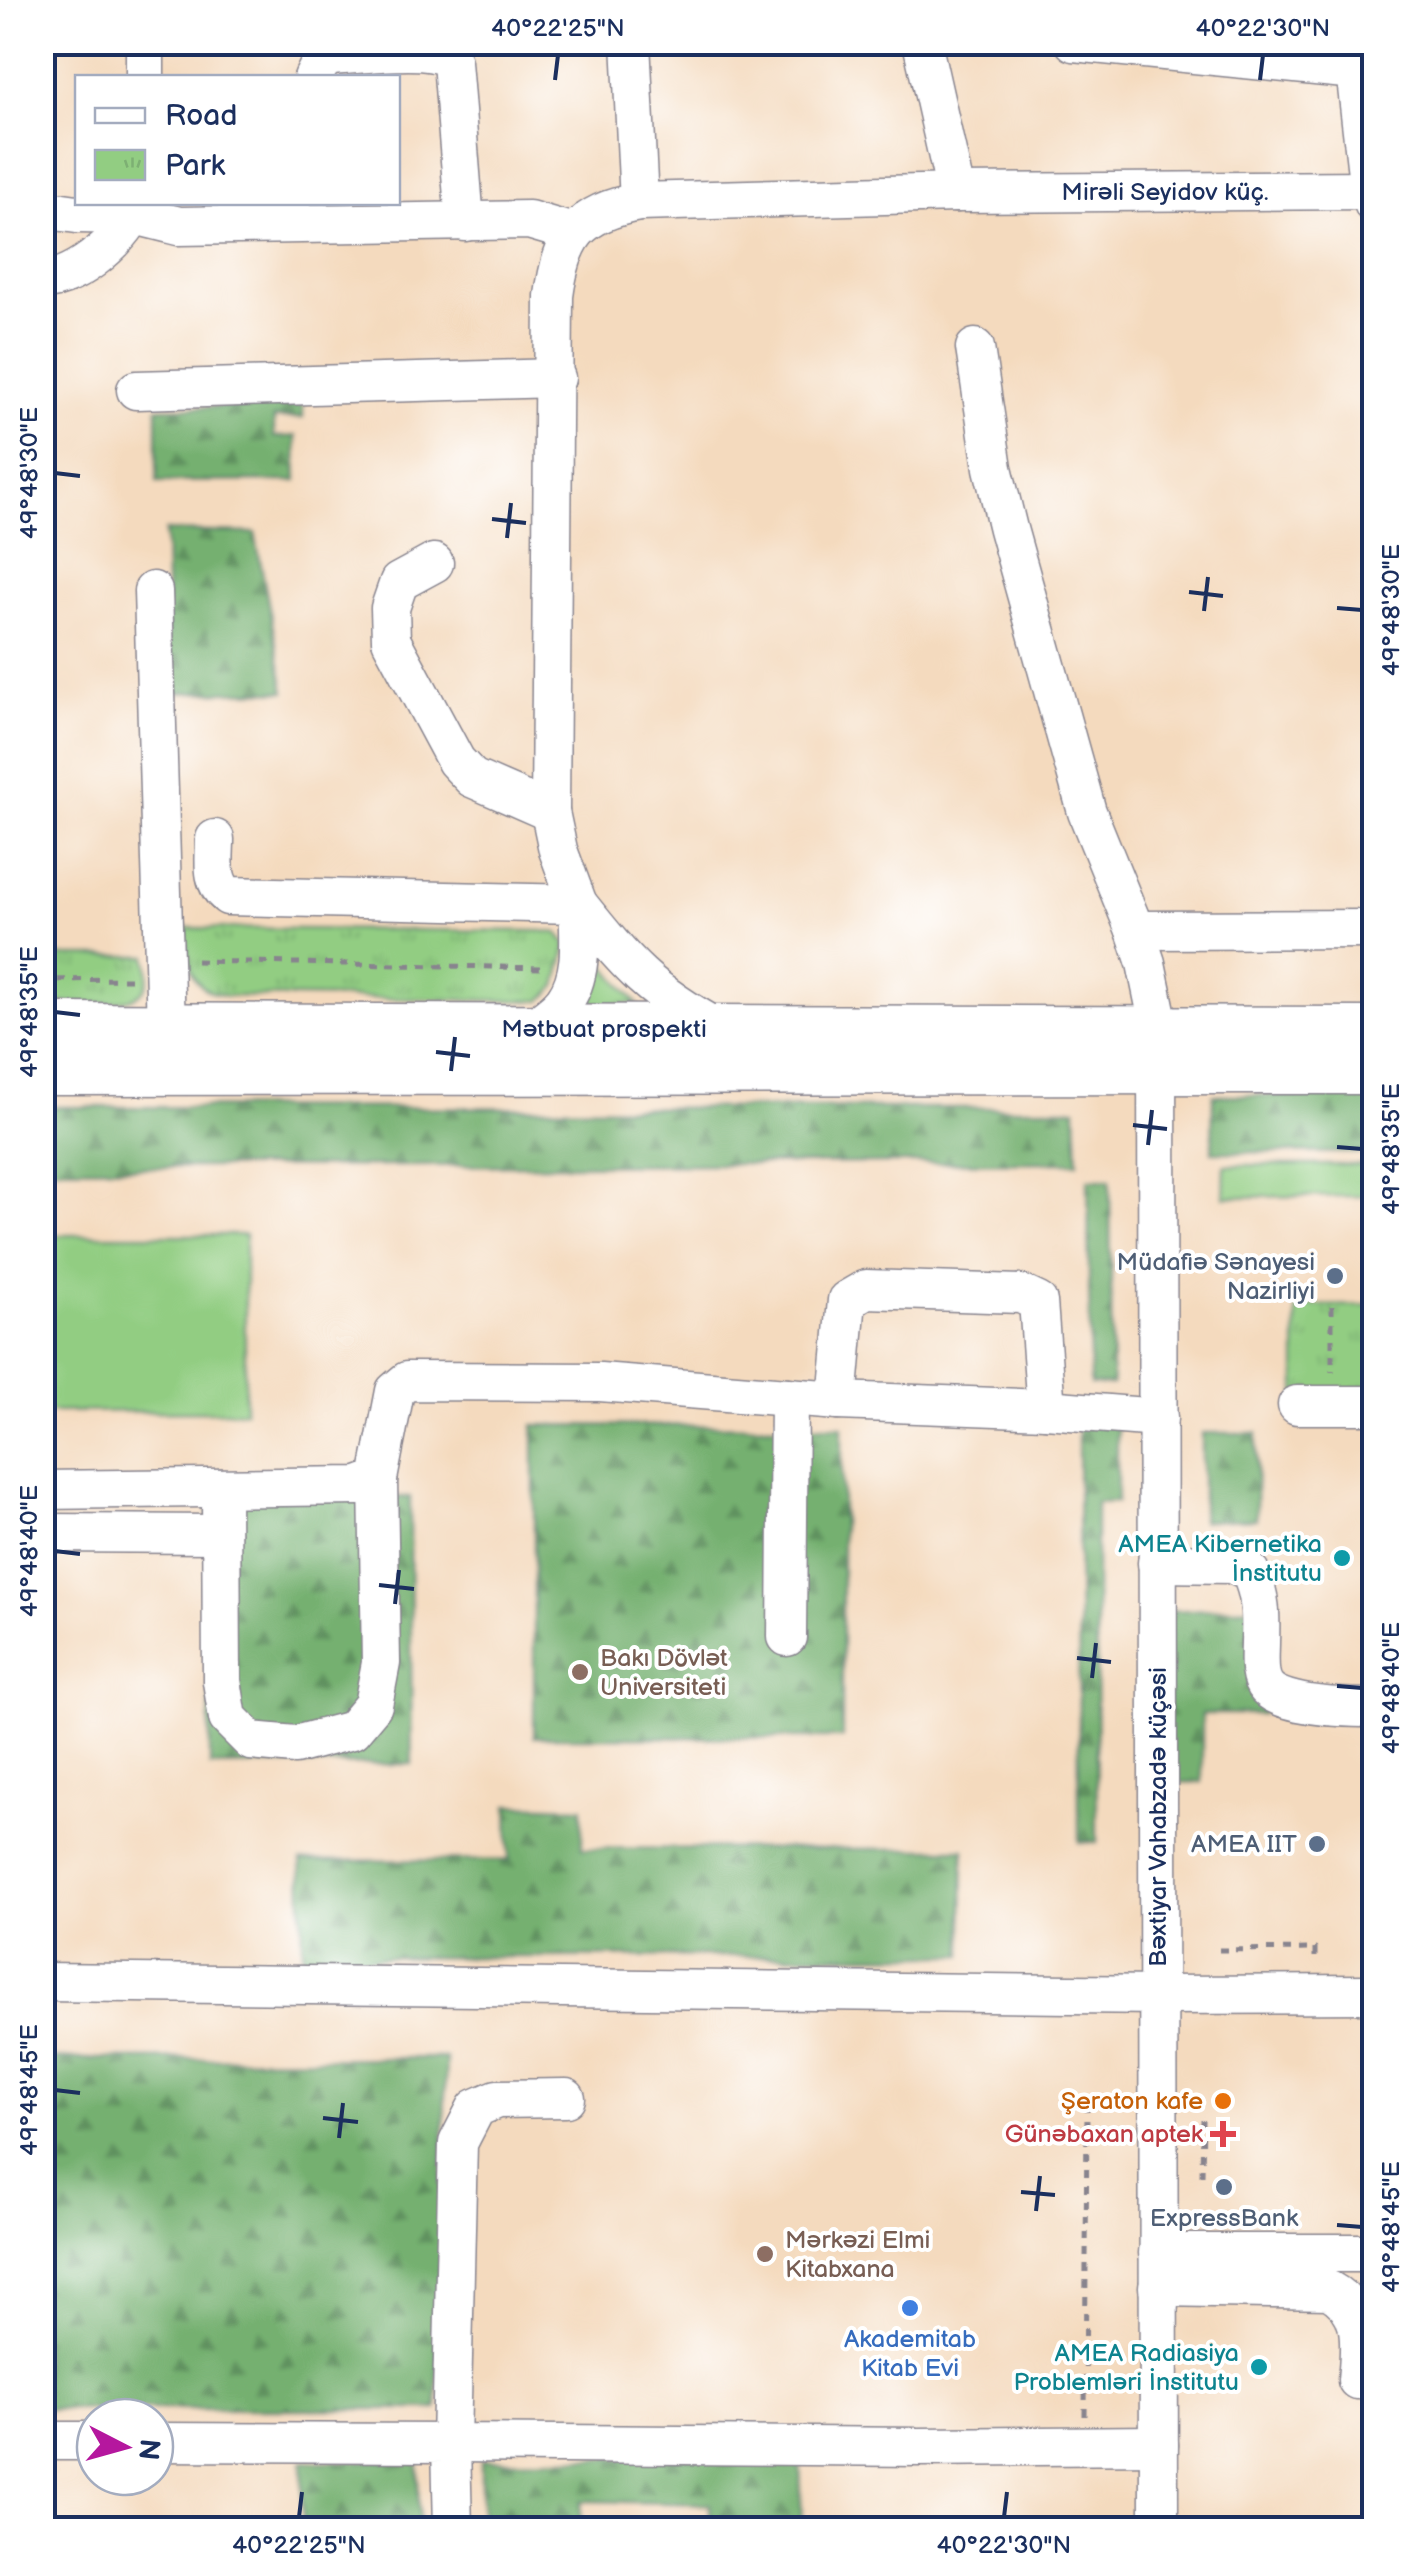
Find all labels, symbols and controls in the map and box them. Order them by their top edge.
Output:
text: 40°22'25"N [491,13,625,44]
text: 40°22'30"N [1196,13,1330,44]
legend [75,75,400,205]
text: Road [165,98,238,134]
text: Park [165,148,225,184]
street label: Mirəli Seyidov küç. [1061,177,1269,208]
text: 49°48'30"E [14,407,45,539]
text: 49°48'30"E [1376,544,1407,676]
text: 49°48'35"E [14,946,45,1078]
street label: Mətbuat prospekti [501,1014,707,1045]
text: 49°48'35"E [1376,1083,1407,1215]
place label: Müdafiə Sənayesi Nazirliyi [1117,1247,1315,1307]
marker: Müdafiə Sənayesi Nazirliyi [1324,1265,1346,1287]
text: 49°48'40"E [14,1485,45,1617]
place label: AMEA Kibernetika İnstitutu [1118,1529,1322,1589]
marker: AMEA Kibernetika İnstitutu [1331,1547,1353,1569]
text: 49°48'40"E [1376,1622,1407,1754]
place label: Bakı Dövlət Universiteti [600,1643,728,1703]
marker: Bakı Dövlət Universiteti [569,1661,591,1683]
street label: Bəxtiyar Vahabzadə küçəsi [1143,1667,1174,1967]
place label: AMEA IIT [1191,1829,1297,1860]
marker: AMEA IIT [1306,1833,1328,1855]
text: 49°48'45"E [14,2024,45,2156]
place label: Şeraton kafe [1061,2086,1203,2117]
marker: Şeraton kafe [1212,2090,1234,2112]
place label: Günəbaxan aptek [1005,2119,1204,2150]
marker: Günəbaxan aptek [1212,2123,1234,2145]
text: 49°48'45"E [1376,2161,1407,2293]
marker: ExpressBank [1213,2176,1235,2198]
place label: ExpressBank [1150,2203,1299,2234]
place label: Mərkəzi Elmi Kitabxana [785,2225,930,2285]
marker: Mərkəzi Elmi Kitabxana [754,2243,776,2265]
marker: Akademitab Kitab Evi [899,2297,921,2319]
place label: Akademitab Kitab Evi [844,2324,976,2384]
place label: AMEA Radiasiya Problemləri İnstitutu [1013,2338,1239,2398]
marker: AMEA Radiasiya Problemləri İnstitutu [1248,2356,1270,2378]
north arrow [75,2397,175,2497]
text: N [131,2437,166,2462]
text: 40°22'25"N [232,2530,366,2561]
text: 40°22'30"N [937,2530,1071,2561]

